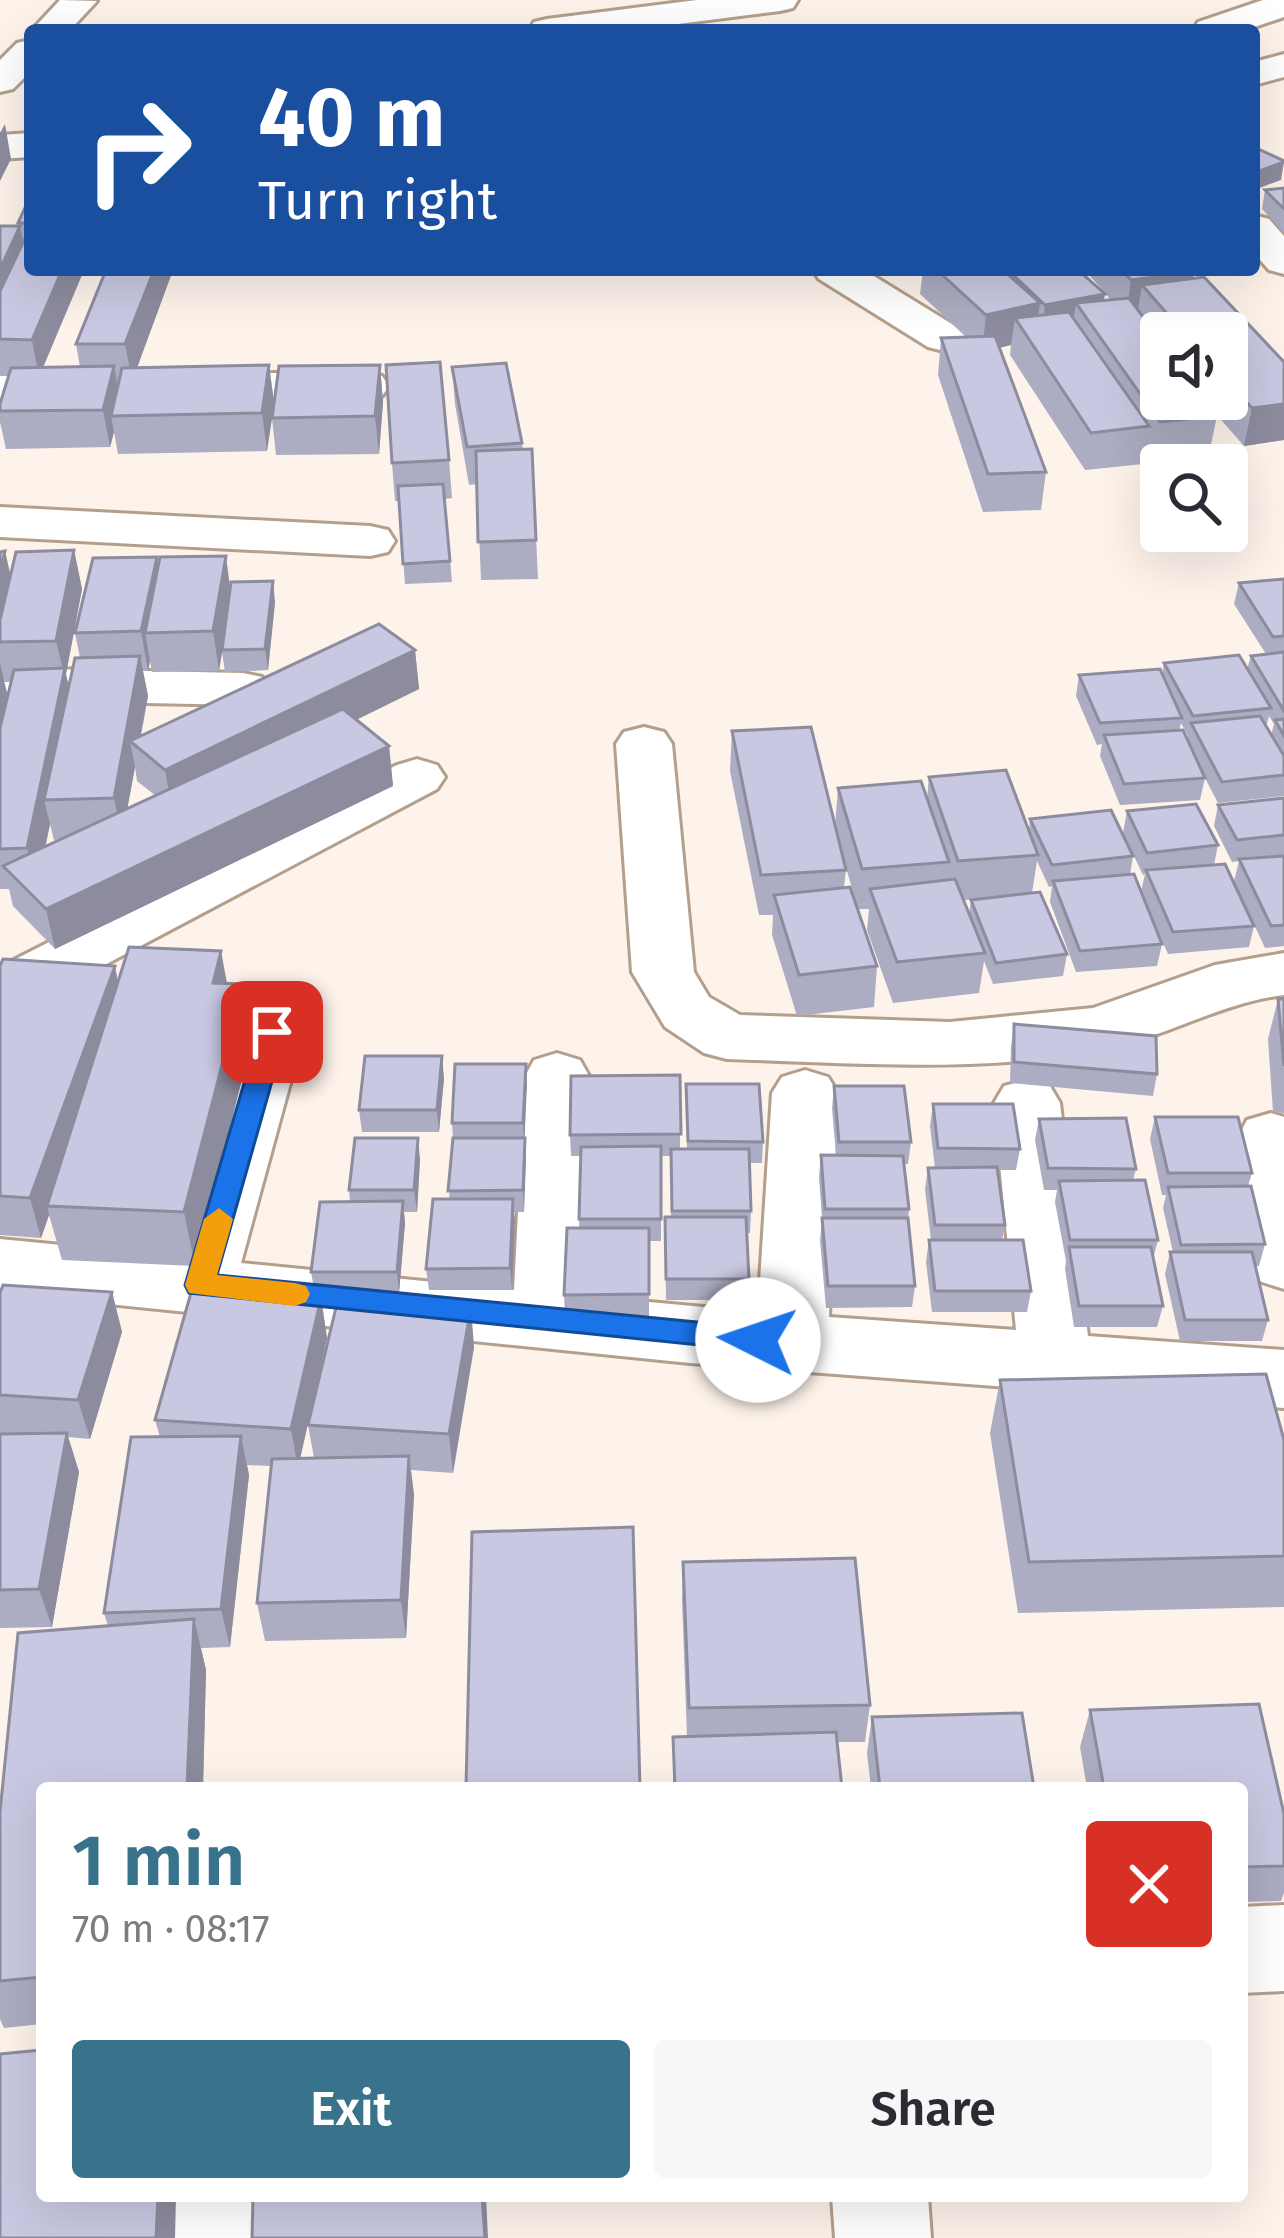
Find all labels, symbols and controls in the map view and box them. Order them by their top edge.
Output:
text: 40 m [258,67,446,168]
icon: right [60,72,216,228]
text: Turn right [258,169,497,233]
map controls [1140,312,1248,552]
button: sound [1140,312,1248,420]
button: search [1140,444,1248,552]
pin [221,981,323,1083]
icon: arrive [239,999,305,1065]
position arrow [695,1277,821,1403]
text: 1 min [72,1818,245,1904]
button: close [1086,1821,1212,1947]
text: 70 m · 08:17 [72,1906,270,1952]
button: Exit [72,2040,630,2178]
button: Share [654,2040,1212,2178]

